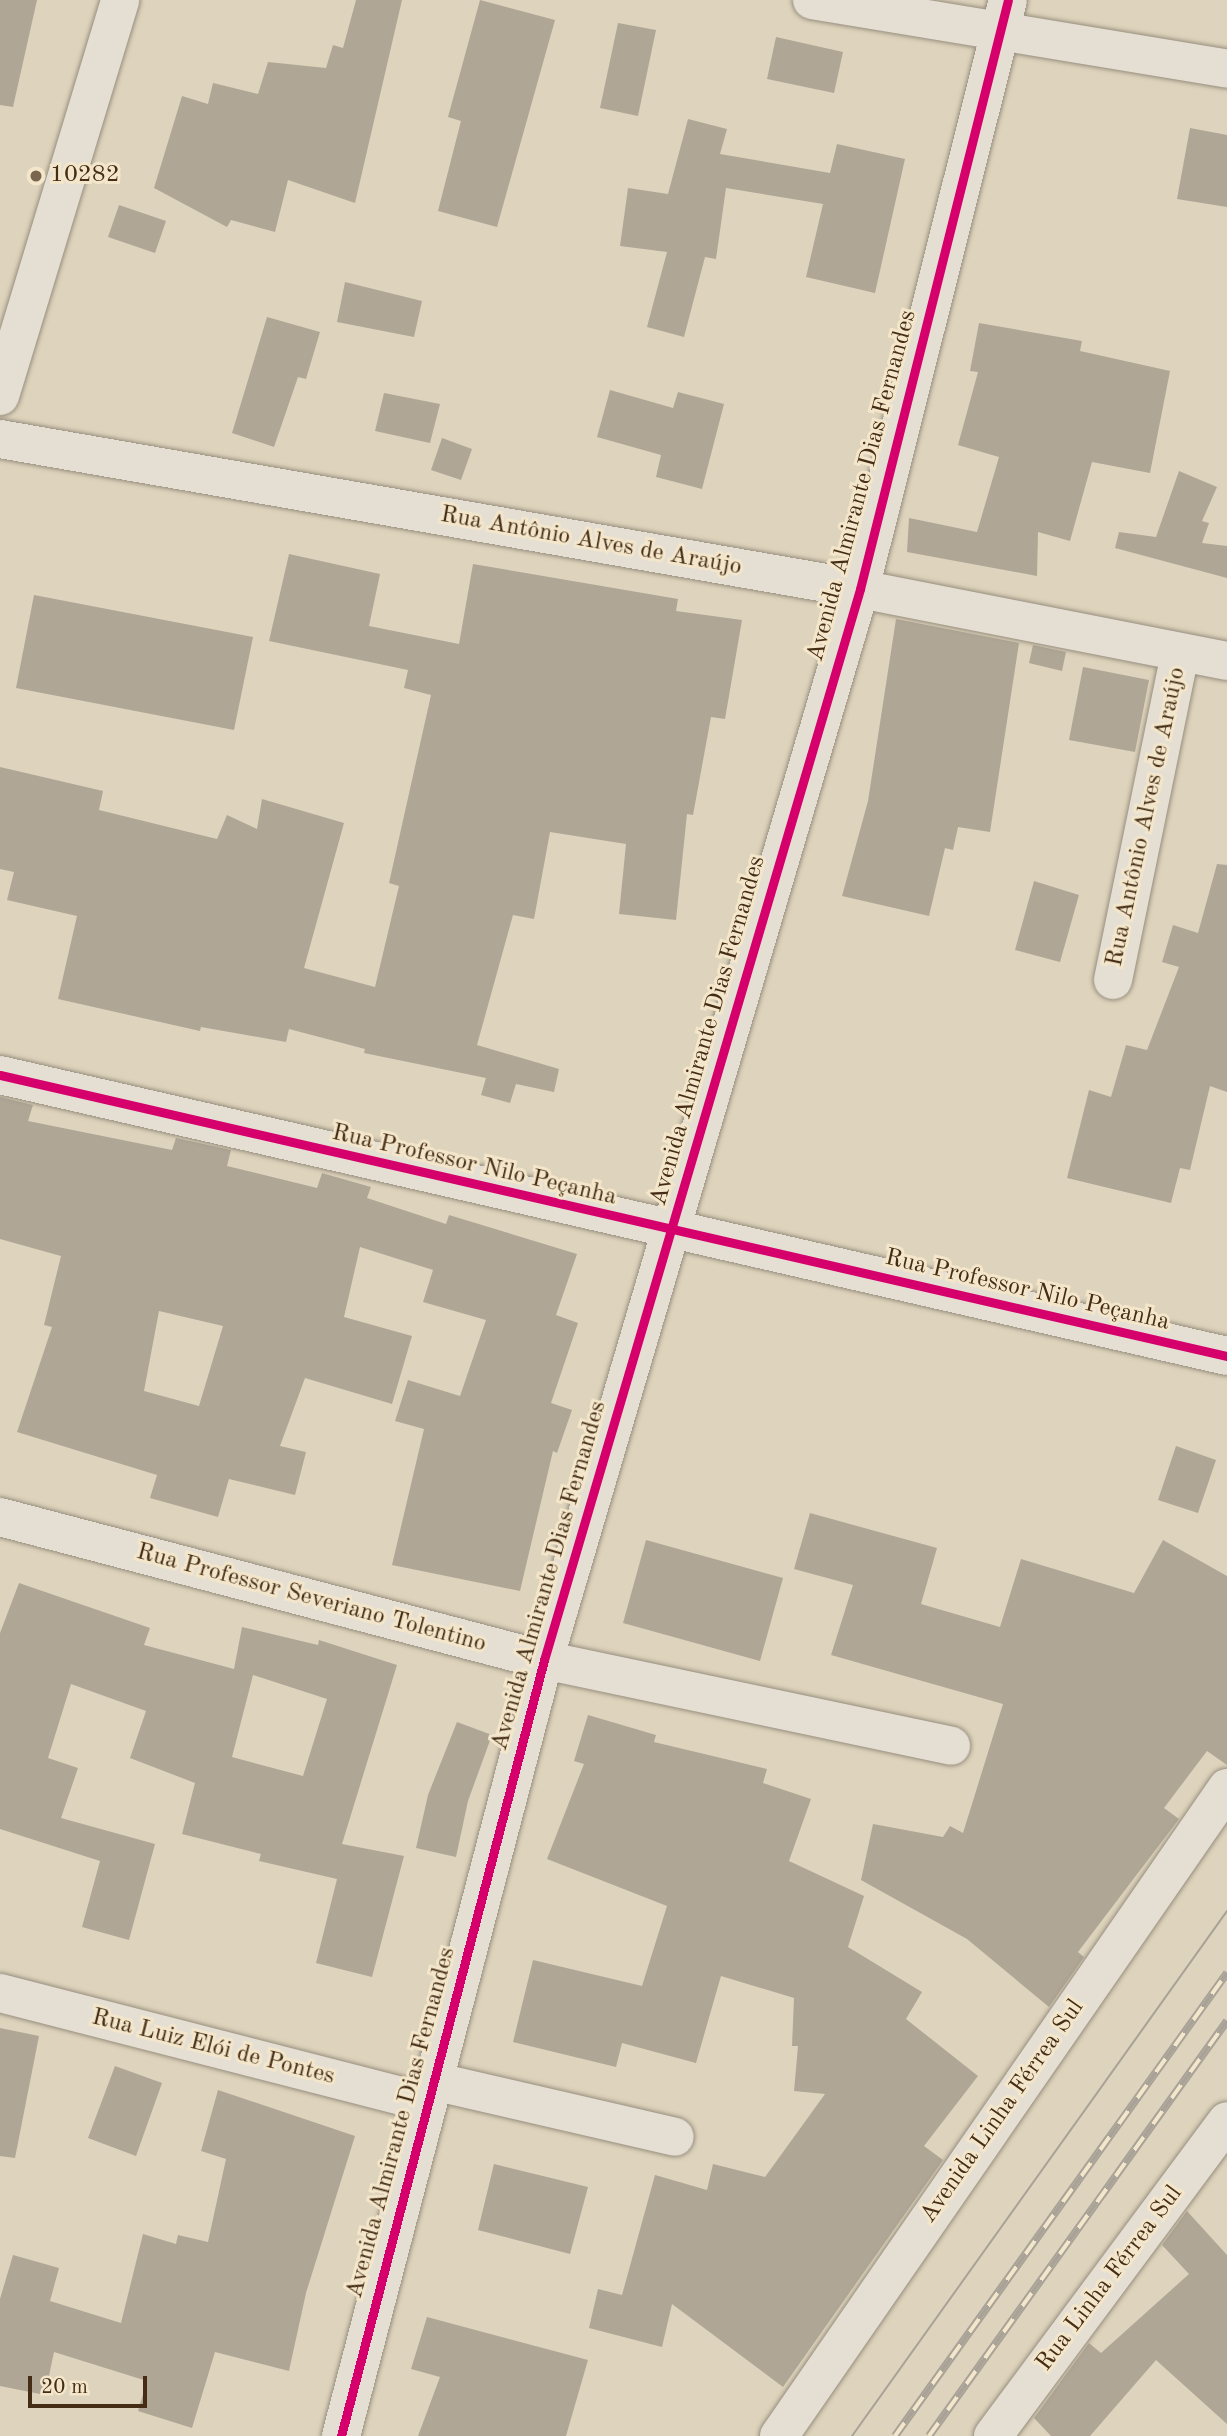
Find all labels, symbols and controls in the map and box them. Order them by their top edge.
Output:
place label: 10282 [50,162,120,190]
marker: 10282 [28,168,44,184]
street label: Avenida Almirante Dias Fernandes [802,307,924,665]
street label: Rua Antônio Alves de Araújo [438,501,744,583]
street label: Rua Antônio Alves de Araújo [1101,665,1193,969]
street label: Avenida Almirante Dias Fernandes [645,853,773,1209]
street label: Rua Professor Nilo Peçanha [329,1119,619,1213]
street label: Rua Professor Nilo Peçanha [882,1244,1172,1338]
street label: Avenida Almirante Dias Fernandes [486,1398,614,1754]
street label: Rua Professor Severiano Tolentino [133,1538,489,1660]
street label: Avenida Almirante Dias Fernandes [341,1944,463,2302]
street label: Avenida Linha Férrea Sul [915,1995,1091,2229]
street label: Rua Luiz Elói de Pontes [88,2004,338,2092]
street label: Rua Linha Férrea Sul [1031,2181,1189,2377]
scale bar [32,2362,150,2406]
text: 20 m [41,2377,88,2398]

